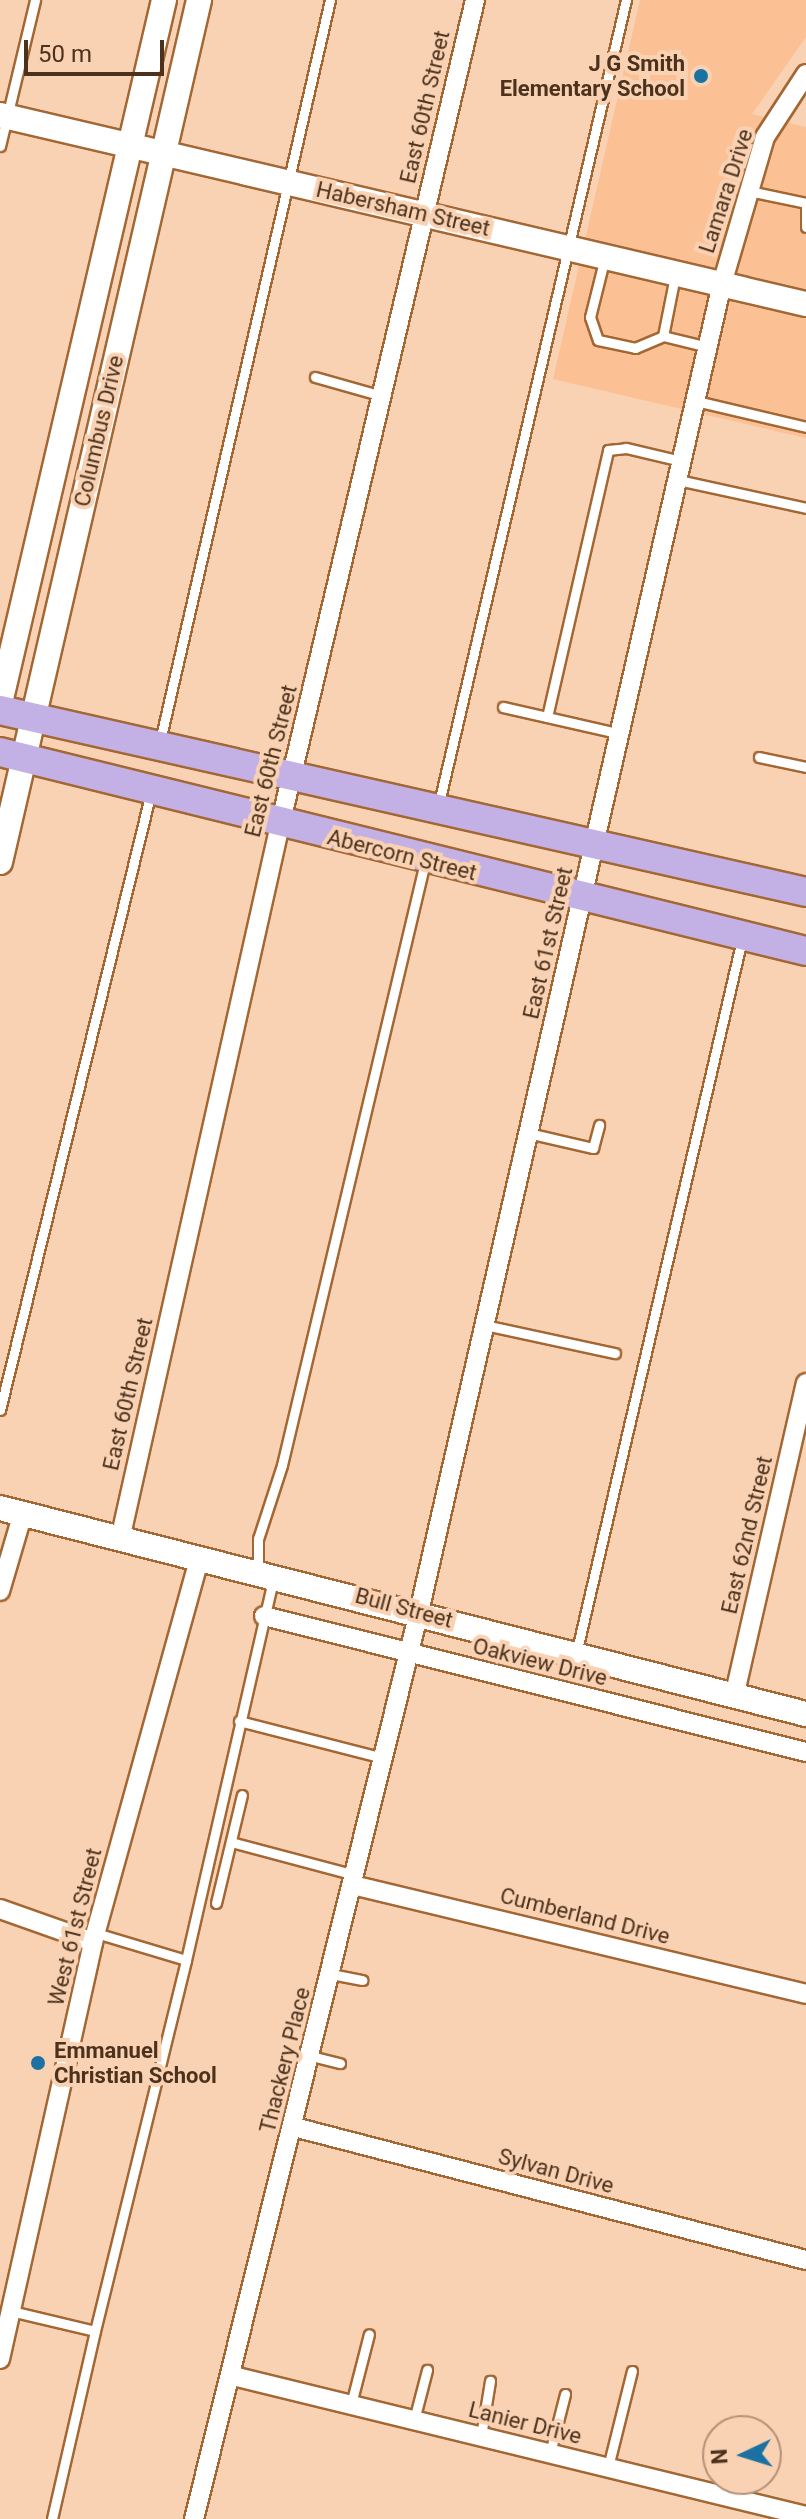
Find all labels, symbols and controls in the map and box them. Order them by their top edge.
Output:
scale bar [28,24,168,74]
street label: East 60th Street [395,28,455,186]
text: 50 m [38,40,92,68]
place label: J G Smith Elementary School [500,50,685,102]
marker: J G Smith Elementary School [692,67,710,85]
street label: Lamara Drive [694,126,758,256]
street label: Habersham Street [314,176,492,242]
street label: Columbus Drive [69,353,129,509]
street label: East 60th Street [239,682,303,840]
street label: Abercorn Street [325,824,479,886]
street label: East 61st Street [518,864,578,1022]
street label: East 60th Street [98,1315,158,1473]
street label: East 62nd Street [716,1453,778,1617]
street label: Bull Street [352,1582,456,1634]
street label: Oakview Drive [470,1633,610,1691]
street label: West 61st Street [43,1845,107,2009]
street label: Cumberland Drive [497,1882,673,1950]
street label: Thackery Place [254,1984,316,2136]
place label: Emmanuel Christian School [54,2037,217,2088]
marker: Emmanuel Christian School [29,2054,47,2072]
street label: Sylvan Drive [495,2143,617,2199]
street label: Lanier Drive [466,2396,584,2450]
north arrow [702,2415,782,2495]
text: N [707,2448,733,2465]

